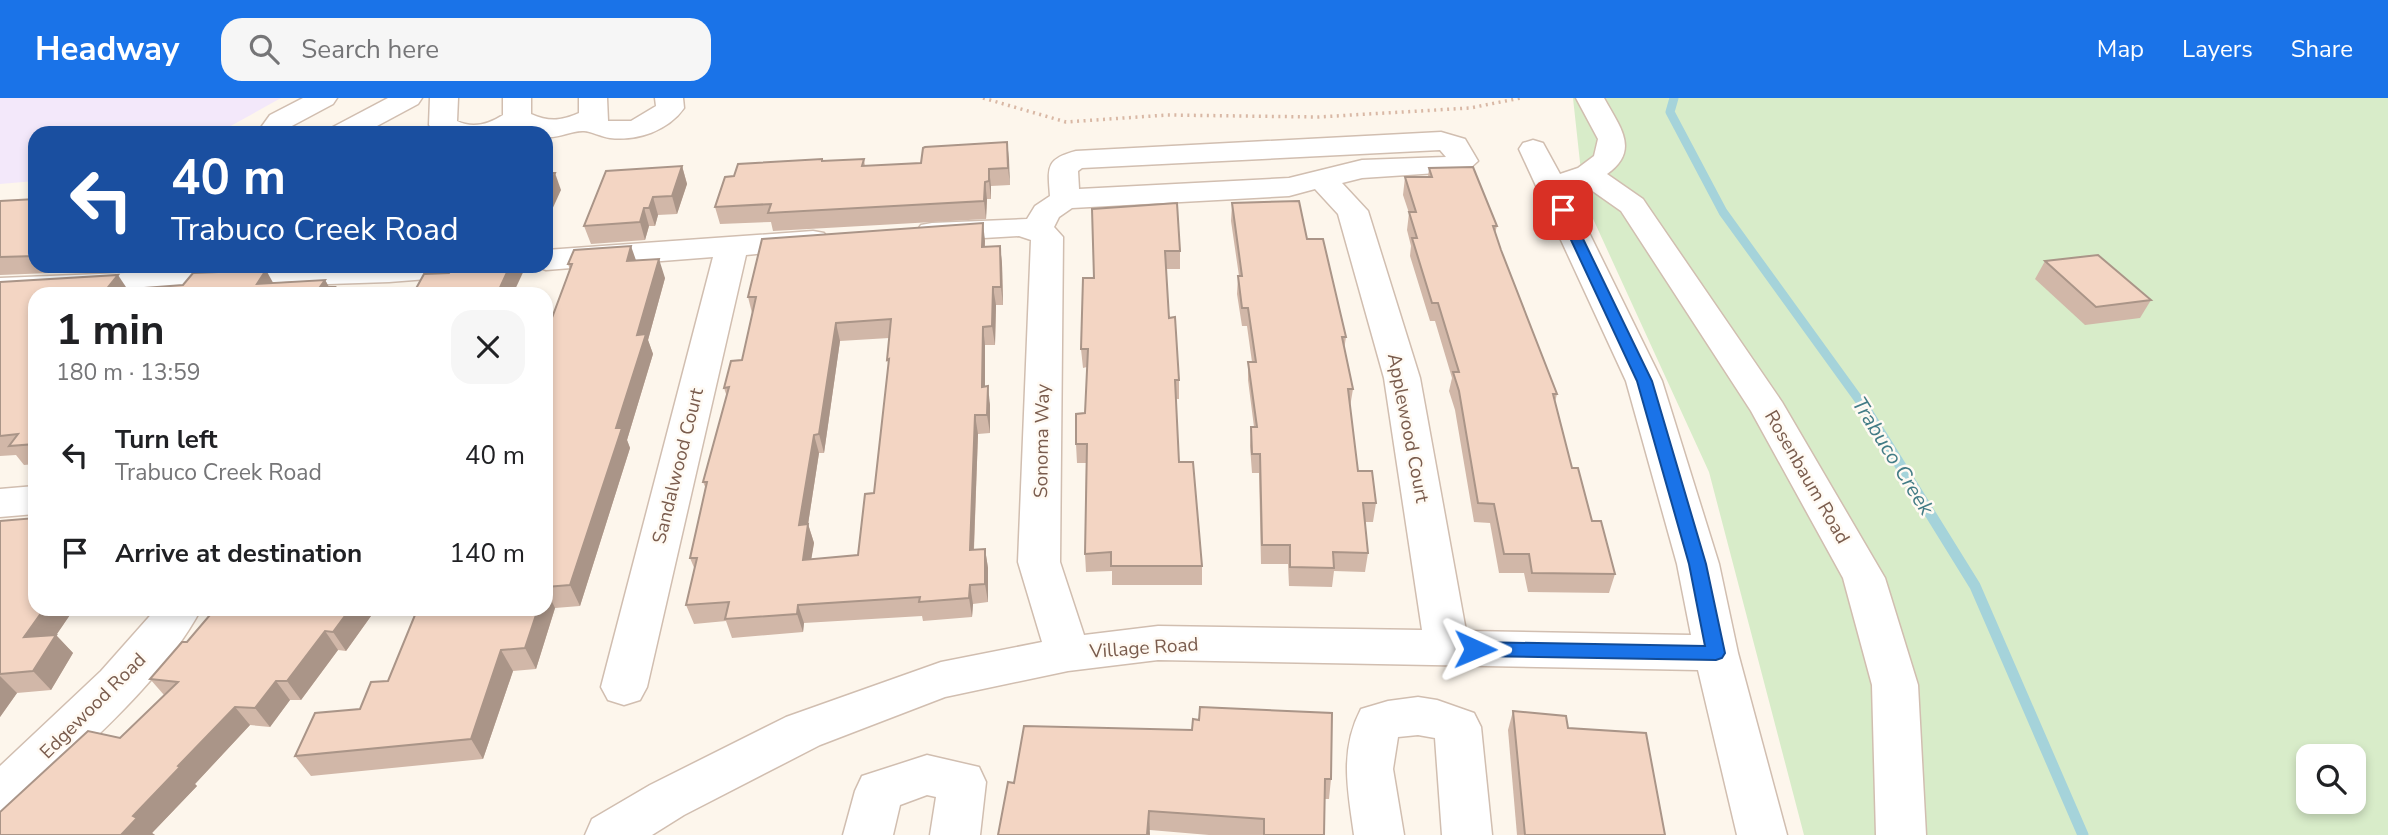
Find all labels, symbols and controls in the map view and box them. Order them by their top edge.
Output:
search box [221,18,711,81]
text: Headway [35,27,179,72]
icon: search [245,30,283,68]
text: Search here [301,32,439,67]
text: Map [2097,33,2144,65]
text: Layers [2182,33,2253,65]
text: Share [2291,33,2353,65]
text: 40 m [171,144,286,211]
icon: left [56,154,147,245]
pin [1533,180,1593,240]
icon: arrive [1544,191,1582,229]
text: Trabuco Creek Road [171,208,459,251]
text: 1 min [56,302,165,359]
button: close [451,310,525,384]
street label: Applewood Court [1381,351,1435,505]
text: 180 m · 13:59 [56,357,201,388]
street label: Sonoma Way [1028,383,1056,498]
street label: Sandalwood Court [646,385,710,546]
water label: Trabuco Creek [1845,392,1941,521]
street label: Rosenbaum Road [1758,405,1856,549]
text: Turn left [115,422,218,457]
icon: left [56,436,94,474]
text: 40 m [465,438,525,473]
text: Trabuco Creek Road [115,457,322,488]
icon: arrive [56,534,94,572]
text: Arrive at destination [115,536,362,571]
text: 140 m [449,536,525,571]
position arrow [1438,612,1512,686]
street label: Village Road [1088,631,1199,665]
street label: Edgewood Road [34,647,152,765]
map controls [2296,744,2366,814]
button: search [2296,744,2366,814]

